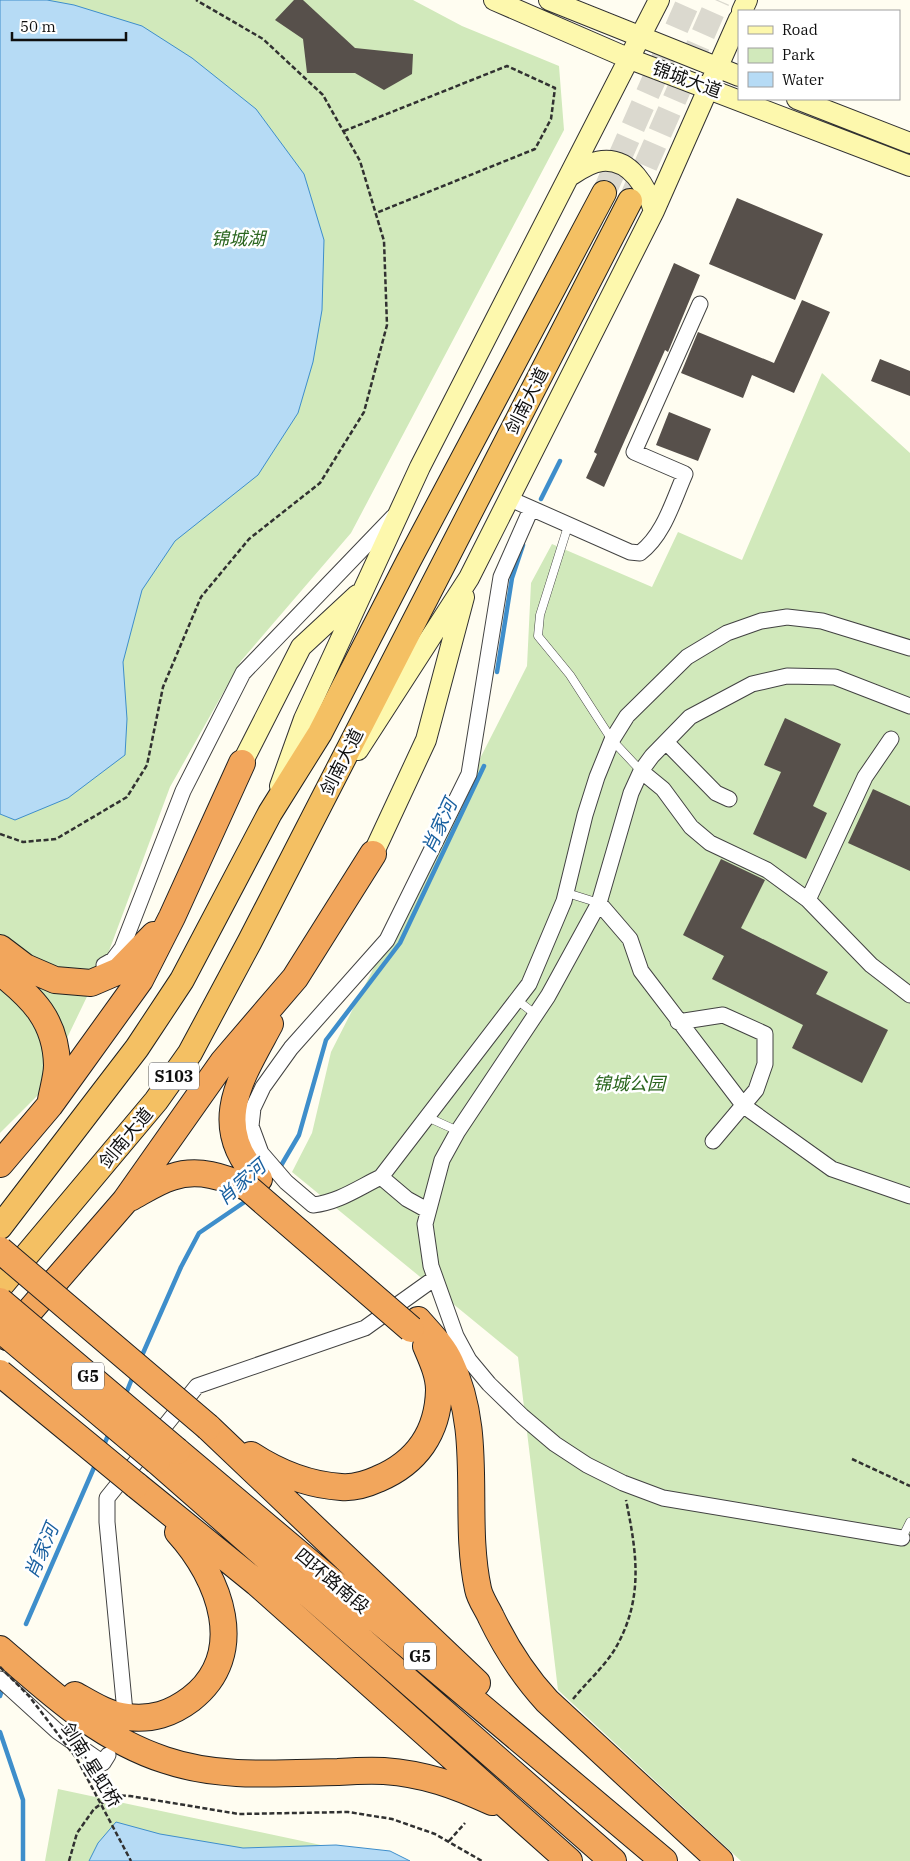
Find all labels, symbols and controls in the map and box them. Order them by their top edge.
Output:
scale bar [12,10,126,42]
legend [738,10,900,100]
text: 50 m [20,17,56,36]
text: Road [782,20,818,39]
text: Park [782,45,815,64]
street label: 锦城大道 [649,56,725,103]
text: Water [782,70,824,89]
park label: 锦城湖 [211,227,268,250]
street label: 剑南大道 [500,363,553,438]
street label: 剑南大道 [315,724,368,799]
water label: 肖家河 [416,791,464,857]
road number: S103 [149,1062,199,1090]
park label: 锦城公园 [593,1072,668,1095]
street label: 剑南大道 [94,1103,158,1173]
water label: 肖家河 [212,1152,273,1210]
road number: G5 [72,1362,104,1390]
water label: 肖家河 [19,1516,65,1582]
street label: 四环路南段 [290,1543,374,1618]
road number: G5 [404,1642,436,1670]
street label: 剑南·星虹桥 [56,1718,127,1811]

